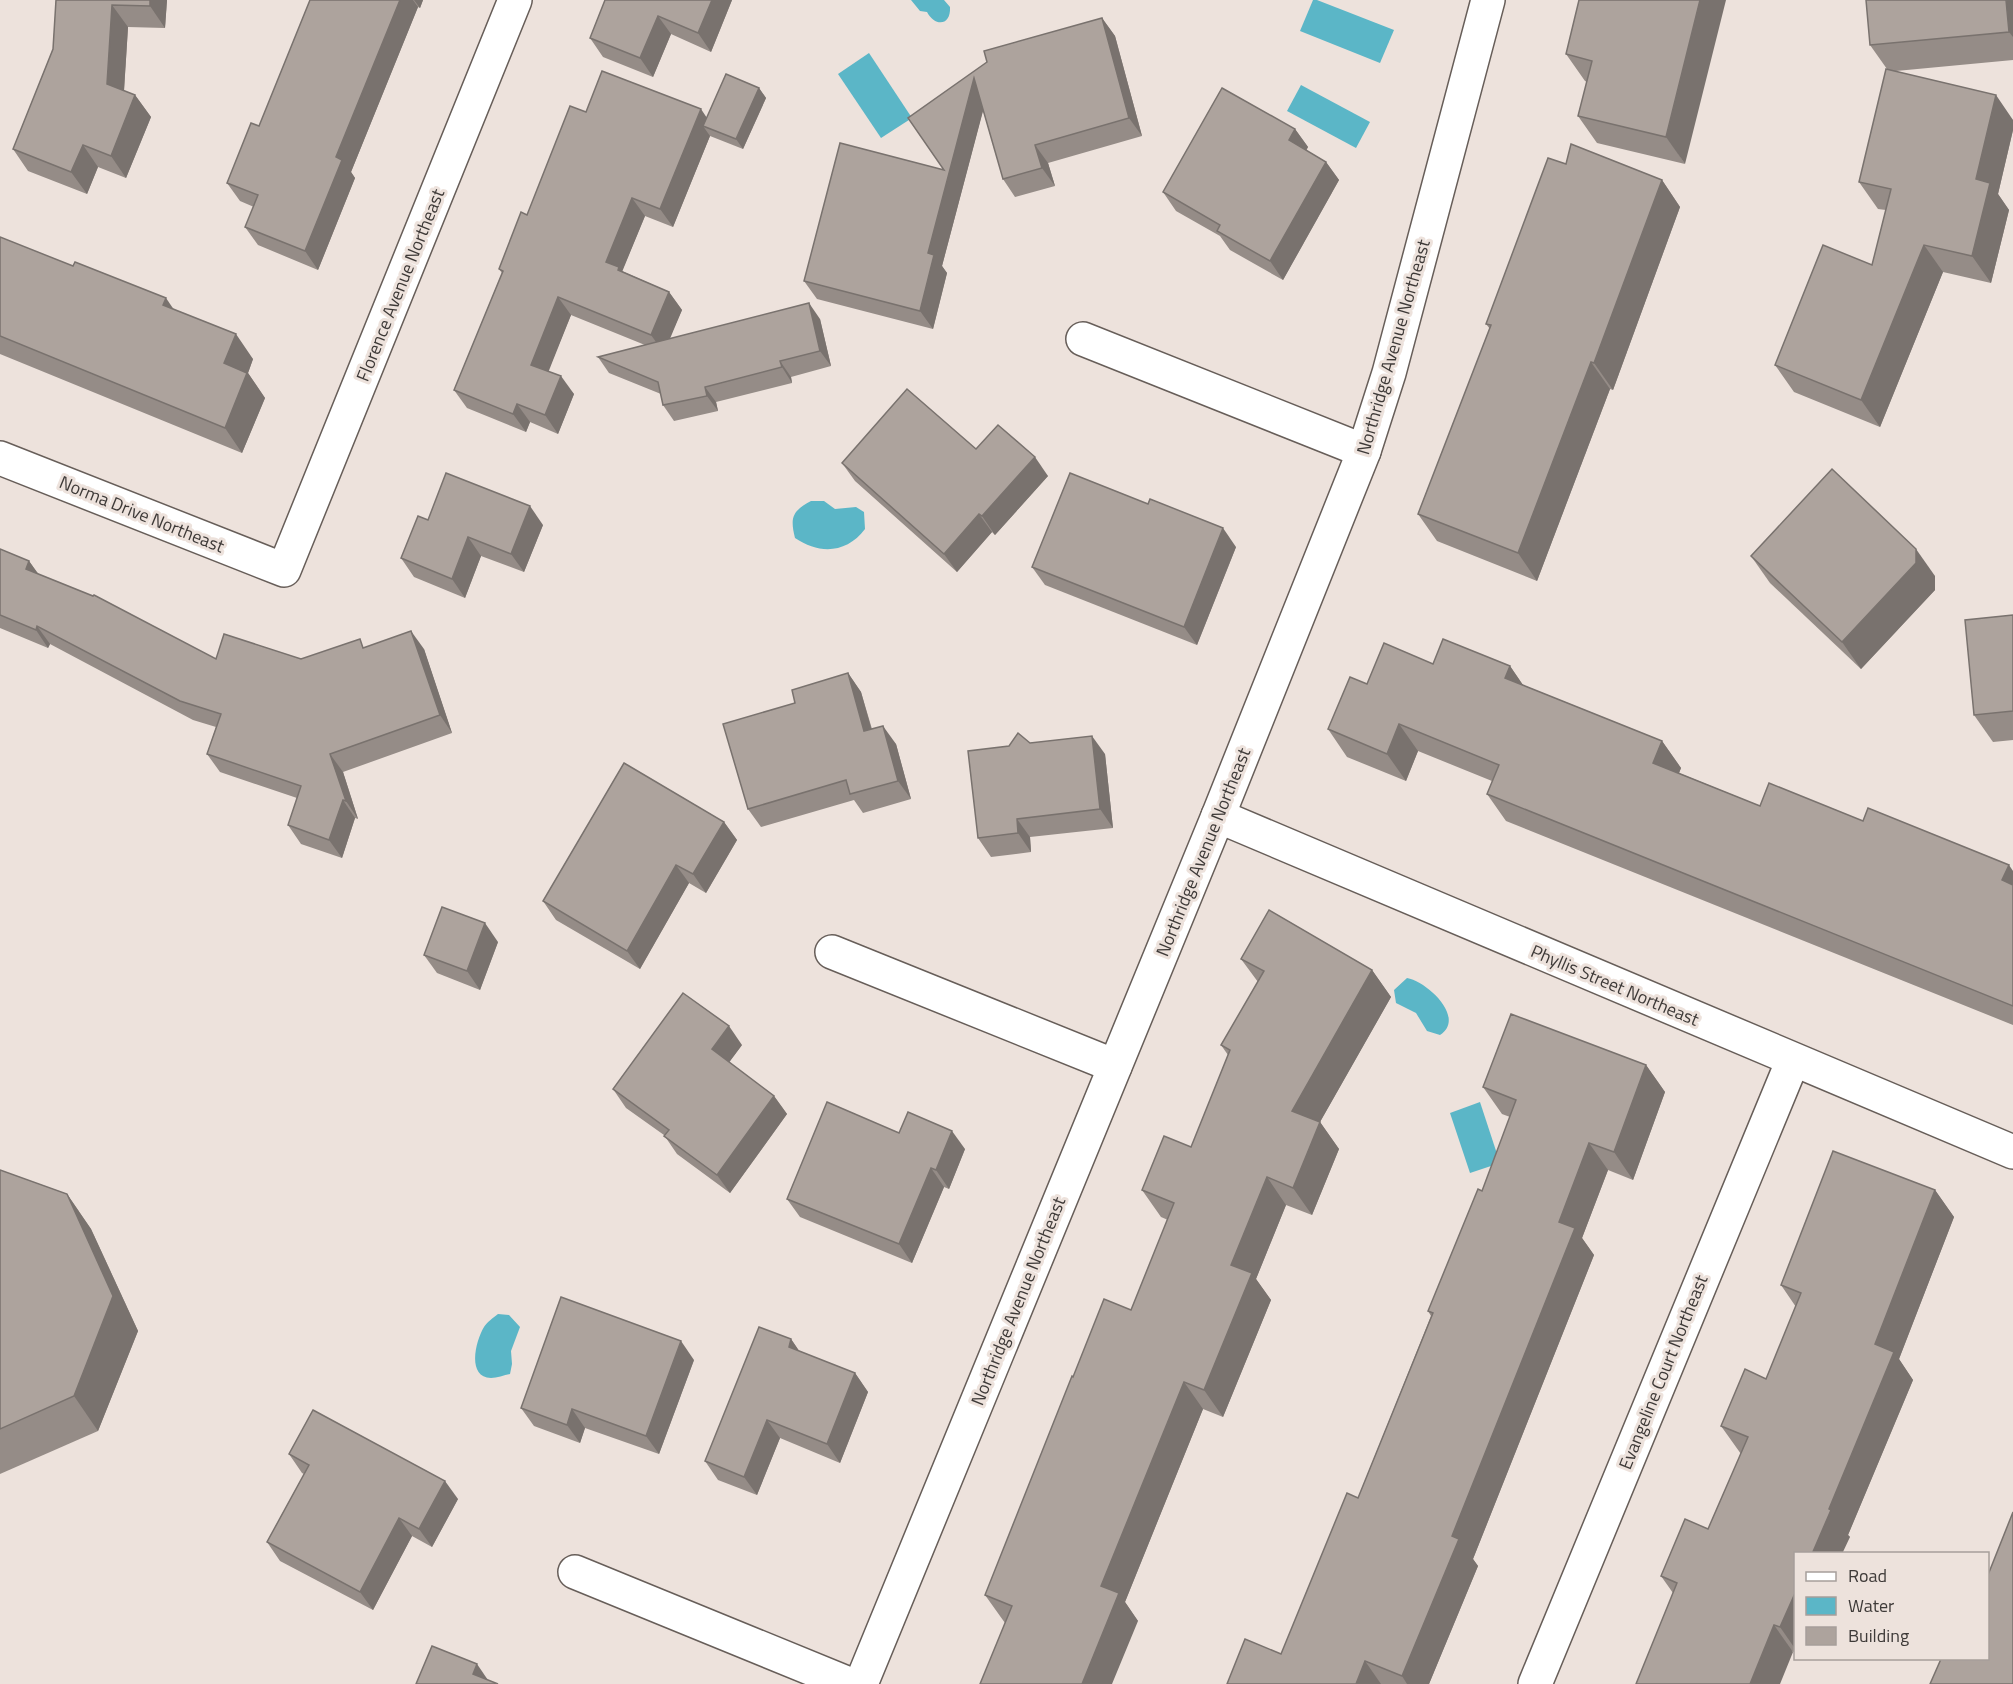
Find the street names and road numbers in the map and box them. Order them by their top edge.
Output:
street label: Florence Avenue Northeast [349,184,451,385]
street label: Northridge Avenue Northeast [1349,236,1437,458]
street label: Norma Drive Northeast [55,469,229,560]
street label: Northridge Avenue Northeast [1149,743,1257,960]
street label: Phyllis Street Northeast [1527,937,1704,1033]
street label: Northridge Avenue Northeast [964,1192,1072,1409]
street label: Evangeline Court Northeast [1612,1270,1715,1473]

